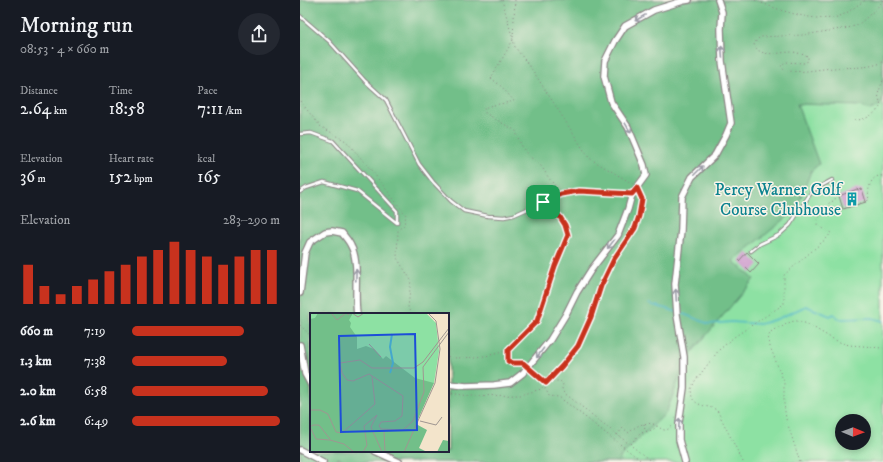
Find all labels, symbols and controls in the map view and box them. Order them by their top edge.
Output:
text: Morning run [20,12,133,39]
button: share [238,13,280,55]
one-way arrow [634,15,646,23]
text: 08:53 · 4 × 660 m [20,41,109,57]
one-way arrow [718,46,725,59]
text: Distance [20,84,58,98]
text: Time [109,84,133,98]
text: Pace [197,84,218,98]
text: 2.64 [20,98,51,120]
text: 18:58 [109,98,145,120]
text: 7:11 [197,98,223,120]
text: km [51,104,67,118]
text: /km [223,104,242,118]
one-way arrow [624,122,632,134]
text: Elevation [20,152,63,166]
text: Heart rate [109,152,154,166]
text: kcal [197,152,215,166]
one-way arrow [694,165,704,175]
text: 36 [20,166,35,188]
text: 152 [109,166,132,188]
text: 165 [197,166,221,188]
text: m [35,172,46,186]
text: bpm [132,172,153,186]
place label: Percy Warner Golf Course Clubhouse [714,179,844,221]
pin [526,185,560,219]
icon: arrive [532,191,554,213]
building icon: Percy Warner Golf Course Clubhouse [844,191,860,207]
text: Elevation [20,212,70,228]
text: 283–290 m [223,212,280,228]
one-way arrow [607,239,615,250]
one-way arrow [352,269,360,282]
one-way arrow [672,289,680,302]
inset map [310,313,449,452]
text: 660 m [20,323,53,339]
text: 7:19 [84,323,105,339]
one-way arrow [535,347,544,358]
text: 1.3 km [20,353,52,369]
text: 7:38 [84,353,106,369]
text: 2.0 km [20,383,56,399]
text: 6:58 [84,383,107,399]
text: 2.6 km [20,413,55,429]
text: 6:49 [84,413,108,429]
north arrow [835,414,871,450]
map controls [835,414,871,450]
one-way arrow [676,418,683,431]

